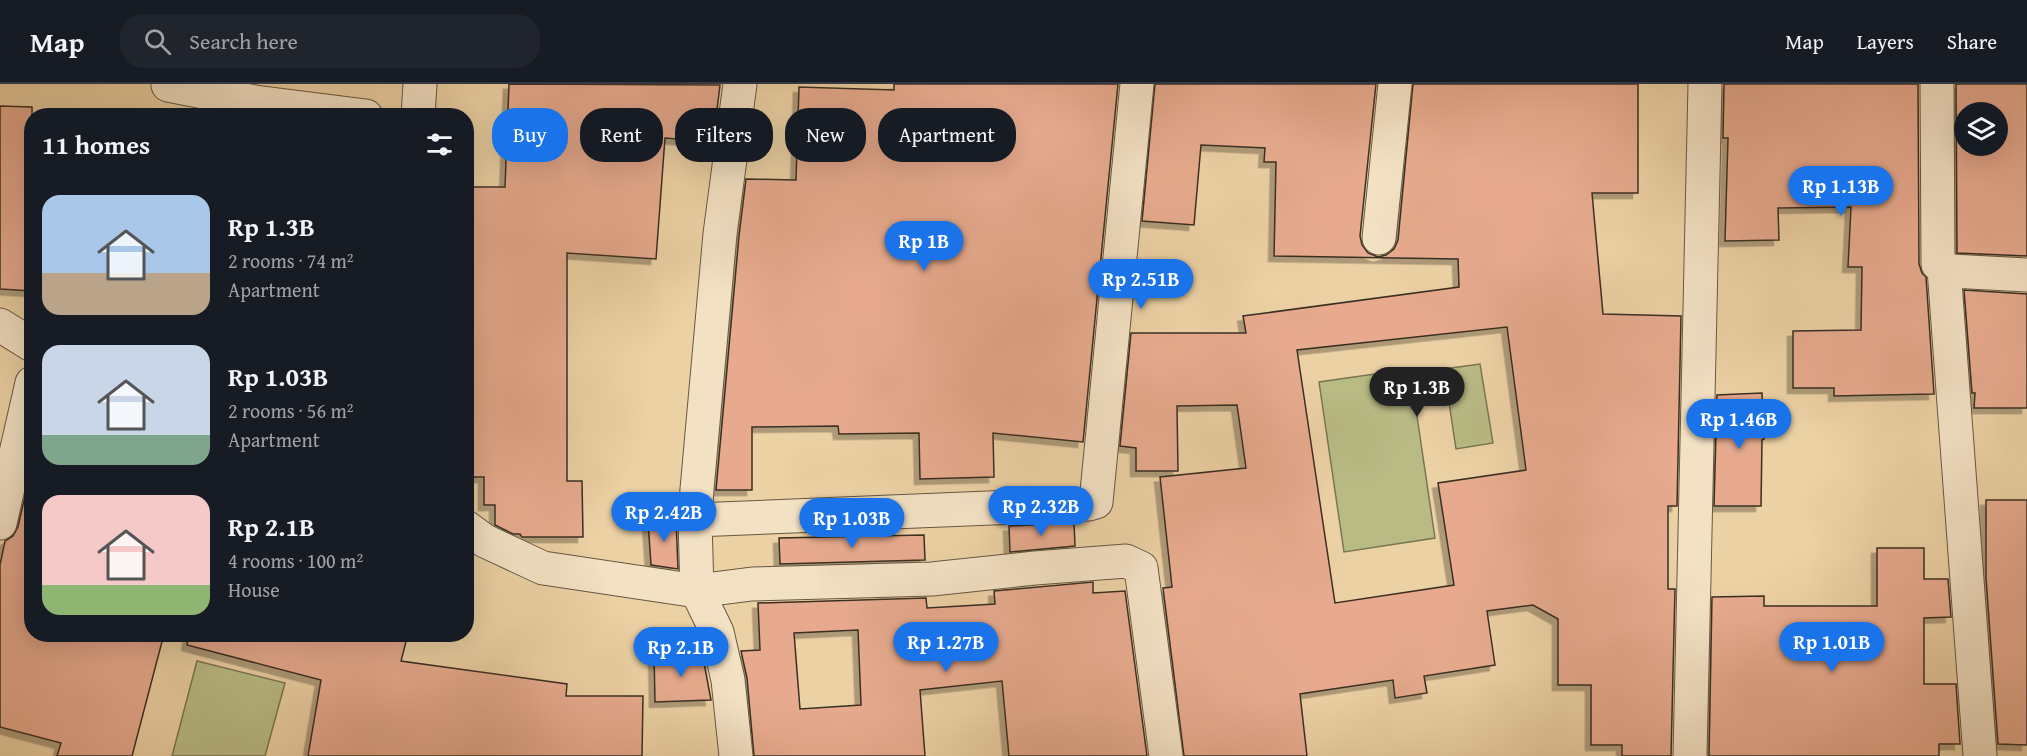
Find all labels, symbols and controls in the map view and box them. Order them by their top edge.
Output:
search box [120,14,540,68]
text: Map [30,21,84,62]
icon: search [141,25,174,58]
text: Search here [189,25,298,57]
text: Map [1785,26,1824,57]
text: Layers [1857,26,1914,57]
text: Share [1947,26,1997,57]
map controls [1954,102,2008,156]
button: layers [1954,102,2008,156]
chip: Buy [492,108,568,162]
chip: Rent [580,108,663,162]
chip: Filters [675,108,773,162]
chip: New [785,108,866,162]
chip: Apartment [878,108,1016,162]
text: 11 homes [42,125,150,164]
icon: filters [423,128,456,161]
pin: Rp 1.13B [1779,166,1903,217]
text: Rp 1.13B [1802,171,1880,200]
text: Rp 1.3B [228,207,315,246]
icon: home [90,219,162,291]
pin: Rp 1B [882,221,966,272]
text: Rp 1B [899,226,949,255]
text: 2 rooms · 74 m² [228,246,354,275]
pin: Rp 2.51B [1079,259,1203,310]
text: Rp 2.51B [1102,264,1180,293]
text: Apartment [228,275,320,304]
text: Rp 1.03B [228,357,328,396]
pin: Rp 1.3B [1362,367,1472,418]
icon: home [90,369,162,441]
text: Rp 1.3B [1384,372,1450,401]
text: 2 rooms · 56 m² [228,396,354,425]
pin: Rp 1.46B [1677,399,1801,450]
text: Rp 1.46B [1700,404,1778,433]
text: Apartment [228,425,320,454]
pin: Rp 2.32B [979,486,1103,537]
text: Rp 2.32B [1002,491,1080,520]
pin: Rp 2.42B [602,492,726,543]
text: Rp 2.42B [625,497,703,526]
pin: Rp 1.03B [790,498,914,549]
text: Rp 1.03B [813,503,891,532]
text: Rp 2.1B [228,507,315,546]
icon: home [90,519,162,591]
text: 4 rooms · 100 m² [228,546,363,575]
text: House [228,575,280,604]
pin: Rp 1.27B [884,622,1008,673]
pin: Rp 1.01B [1770,622,1894,673]
pin: Rp 2.1B [626,627,736,678]
text: Rp 1.27B [907,627,985,656]
text: Rp 1.01B [1793,627,1871,656]
text: Rp 2.1B [648,632,714,661]

